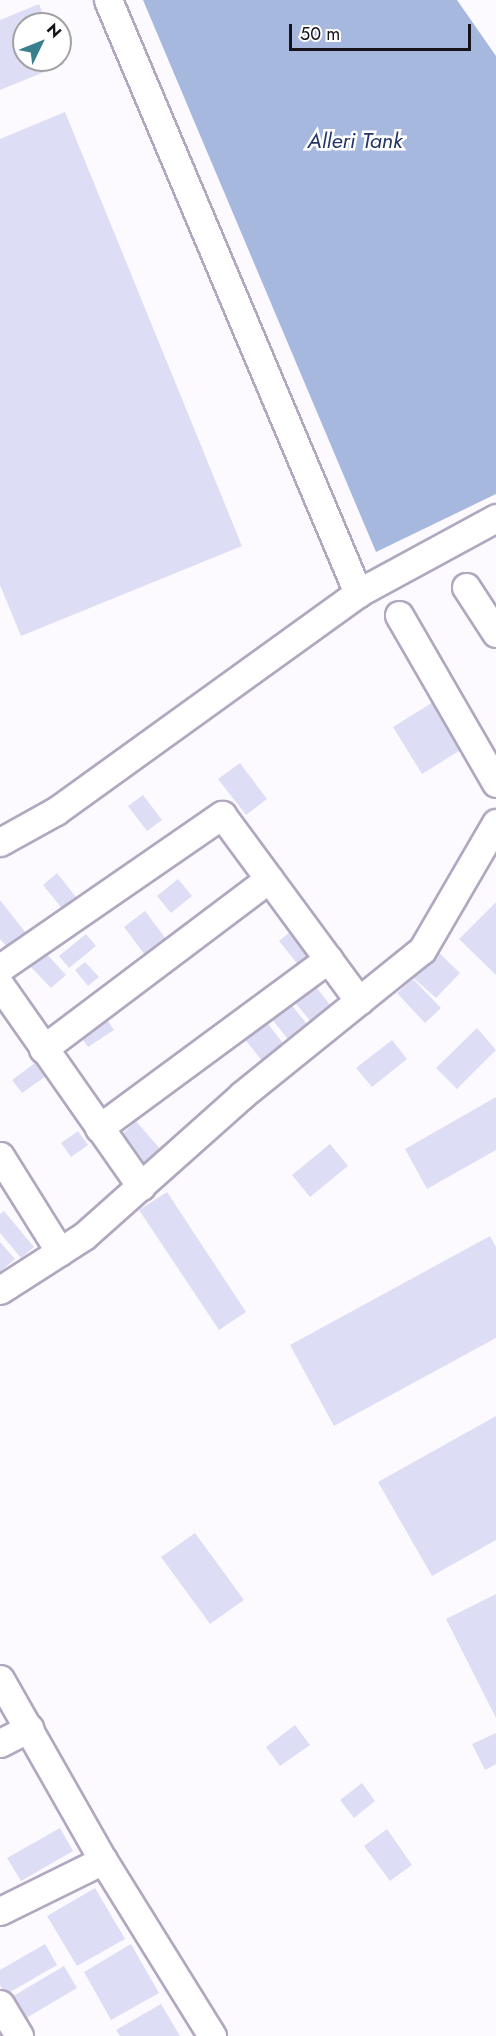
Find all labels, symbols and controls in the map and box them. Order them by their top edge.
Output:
north arrow [12,12,72,72]
scale bar [292,12,474,50]
text: N [41,18,67,43]
text: 50 m [300,21,340,47]
water label: Alleri Tank [308,128,402,154]

